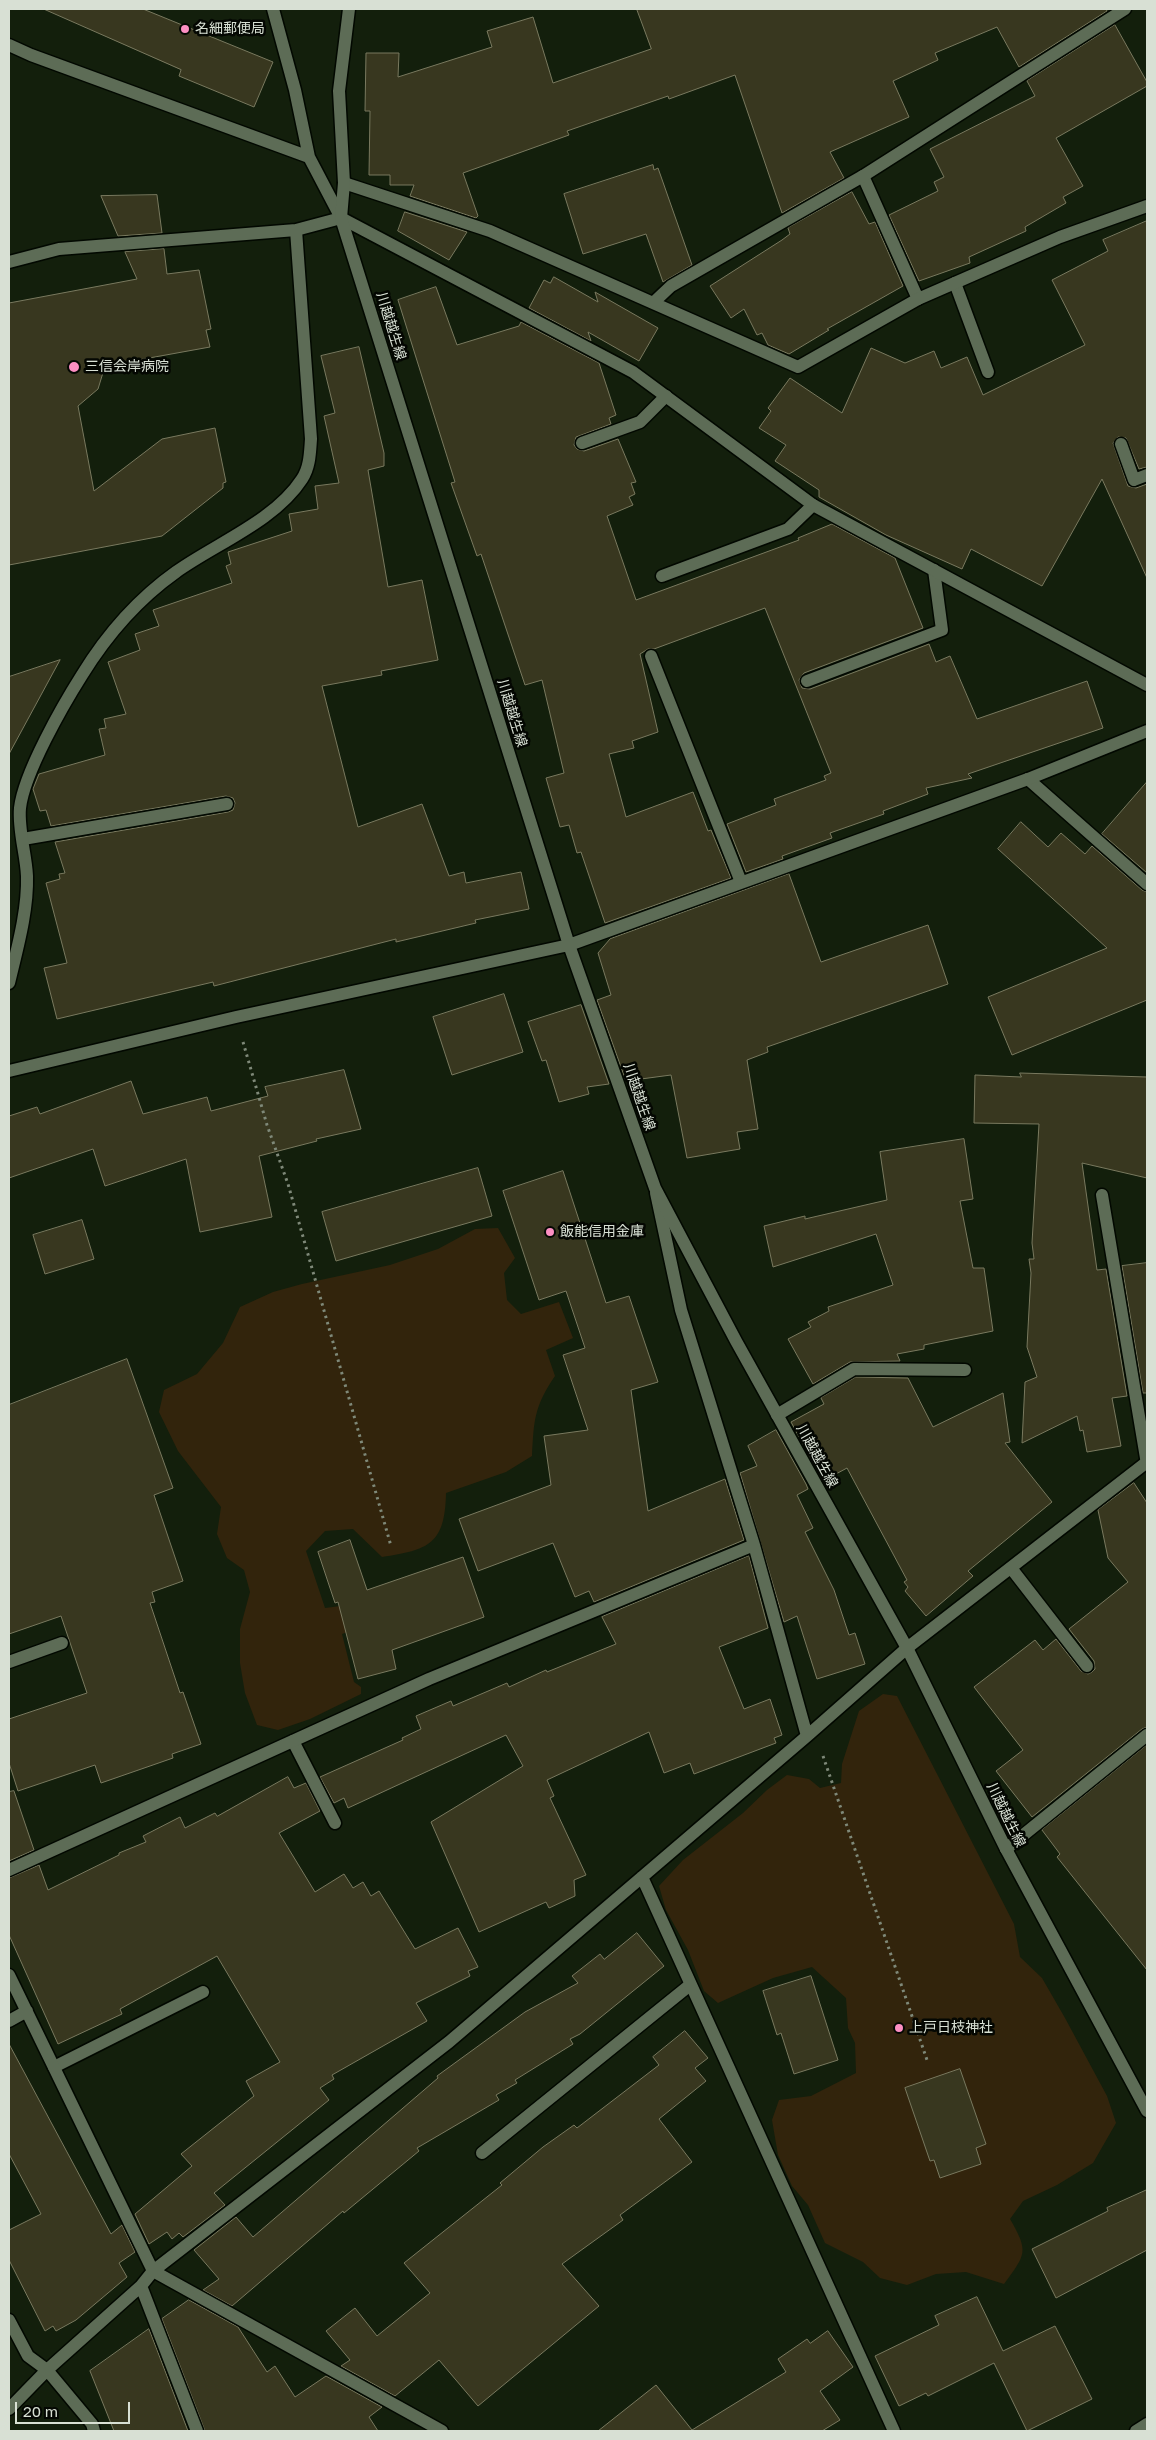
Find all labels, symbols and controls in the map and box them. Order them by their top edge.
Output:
place label: 名細郵便局 [195,21,265,37]
marker: 名細郵便局 [179,23,191,35]
street label: 川越越生線 [373,290,409,362]
place label: 三信会岸病院 [85,359,169,375]
marker: 三信会岸病院 [67,360,81,374]
street label: 川越越生線 [494,677,530,749]
street label: 川越越生線 [620,1061,658,1133]
place label: 飯能信用金庫 [560,1224,644,1240]
marker: 飯能信用金庫 [544,1226,556,1238]
street label: 川越越生線 [793,1421,841,1491]
street label: 川越越生線 [983,1780,1029,1850]
place label: 上戸日枝神社 [909,2020,993,2036]
marker: 上戸日枝神社 [893,2022,905,2034]
scale bar [18,2392,132,2424]
text: 20 m [23,2402,58,2420]

